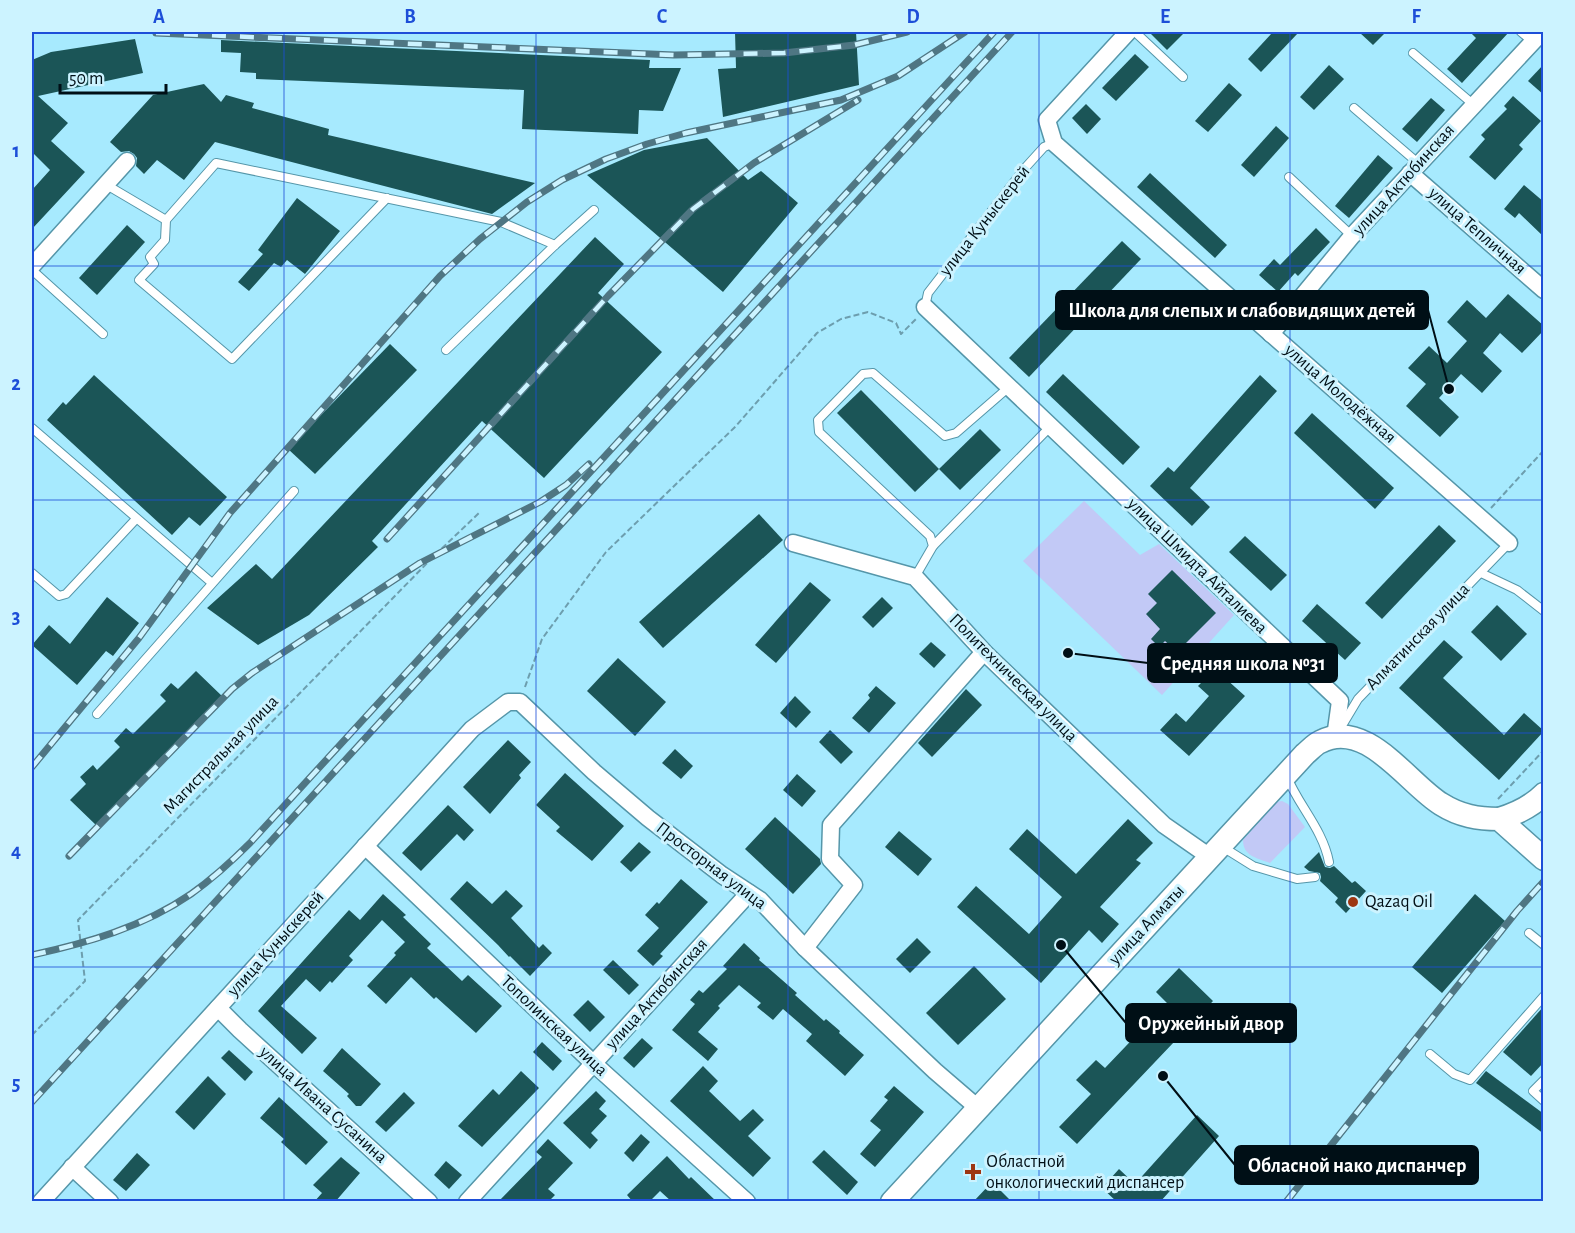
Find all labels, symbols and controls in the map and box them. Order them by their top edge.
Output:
text: A [153,7,165,27]
text: B [404,7,416,27]
text: C [657,7,668,27]
text: D [906,7,920,27]
text: E [1160,7,1170,27]
text: F [1411,7,1421,27]
scale bar [60,57,166,95]
text: 50 m [69,70,103,88]
street label: улица Актюбинская [1348,120,1458,240]
text: 1 [12,141,20,161]
street label: улица Куныскерей [936,163,1033,280]
street label: улица Тепличная [1424,183,1529,278]
callout: Школа для слепых и слабовидящих детей [1056,291,1428,329]
text: Школа для слепых и слабовидящих детей [1068,301,1416,321]
street label: улица Молодёжная [1280,340,1399,447]
text: 2 [11,374,21,394]
street label: улица Шмидта Айталиева [1123,494,1270,637]
street label: Алматинская улица [1363,580,1473,694]
text: 3 [12,607,20,627]
street label: Политехническая улица [945,610,1081,746]
callout: Средняя школа №31 [1148,644,1337,682]
text: Средняя школа №31 [1160,654,1326,674]
street label: Магистральная улица [160,692,282,818]
street label: Просторная улица [652,819,770,913]
text: 4 [11,841,21,861]
street label: улица Алматы [1105,882,1188,969]
street label: улица Куныскерей [224,888,328,1001]
place label: Qazaq Oil [1365,893,1433,911]
marker: Qazaq Oil [1346,895,1360,909]
street label: улица Актюбинская [601,934,711,1054]
street label: Тополинская улица [497,972,611,1080]
callout: Оружейный двор [1126,1004,1296,1042]
text: Оружейный двор [1138,1014,1284,1034]
street label: улица Ивана Сусанина [255,1043,390,1167]
text: 5 [12,1074,20,1094]
callout: Обласной нако диспанчер [1235,1146,1478,1184]
place label: Областной онкологический диспансер [986,1152,1184,1192]
text: Обласной нако диспанчер [1248,1156,1466,1176]
marker: Областной онкологический диспансер [964,1163,982,1181]

